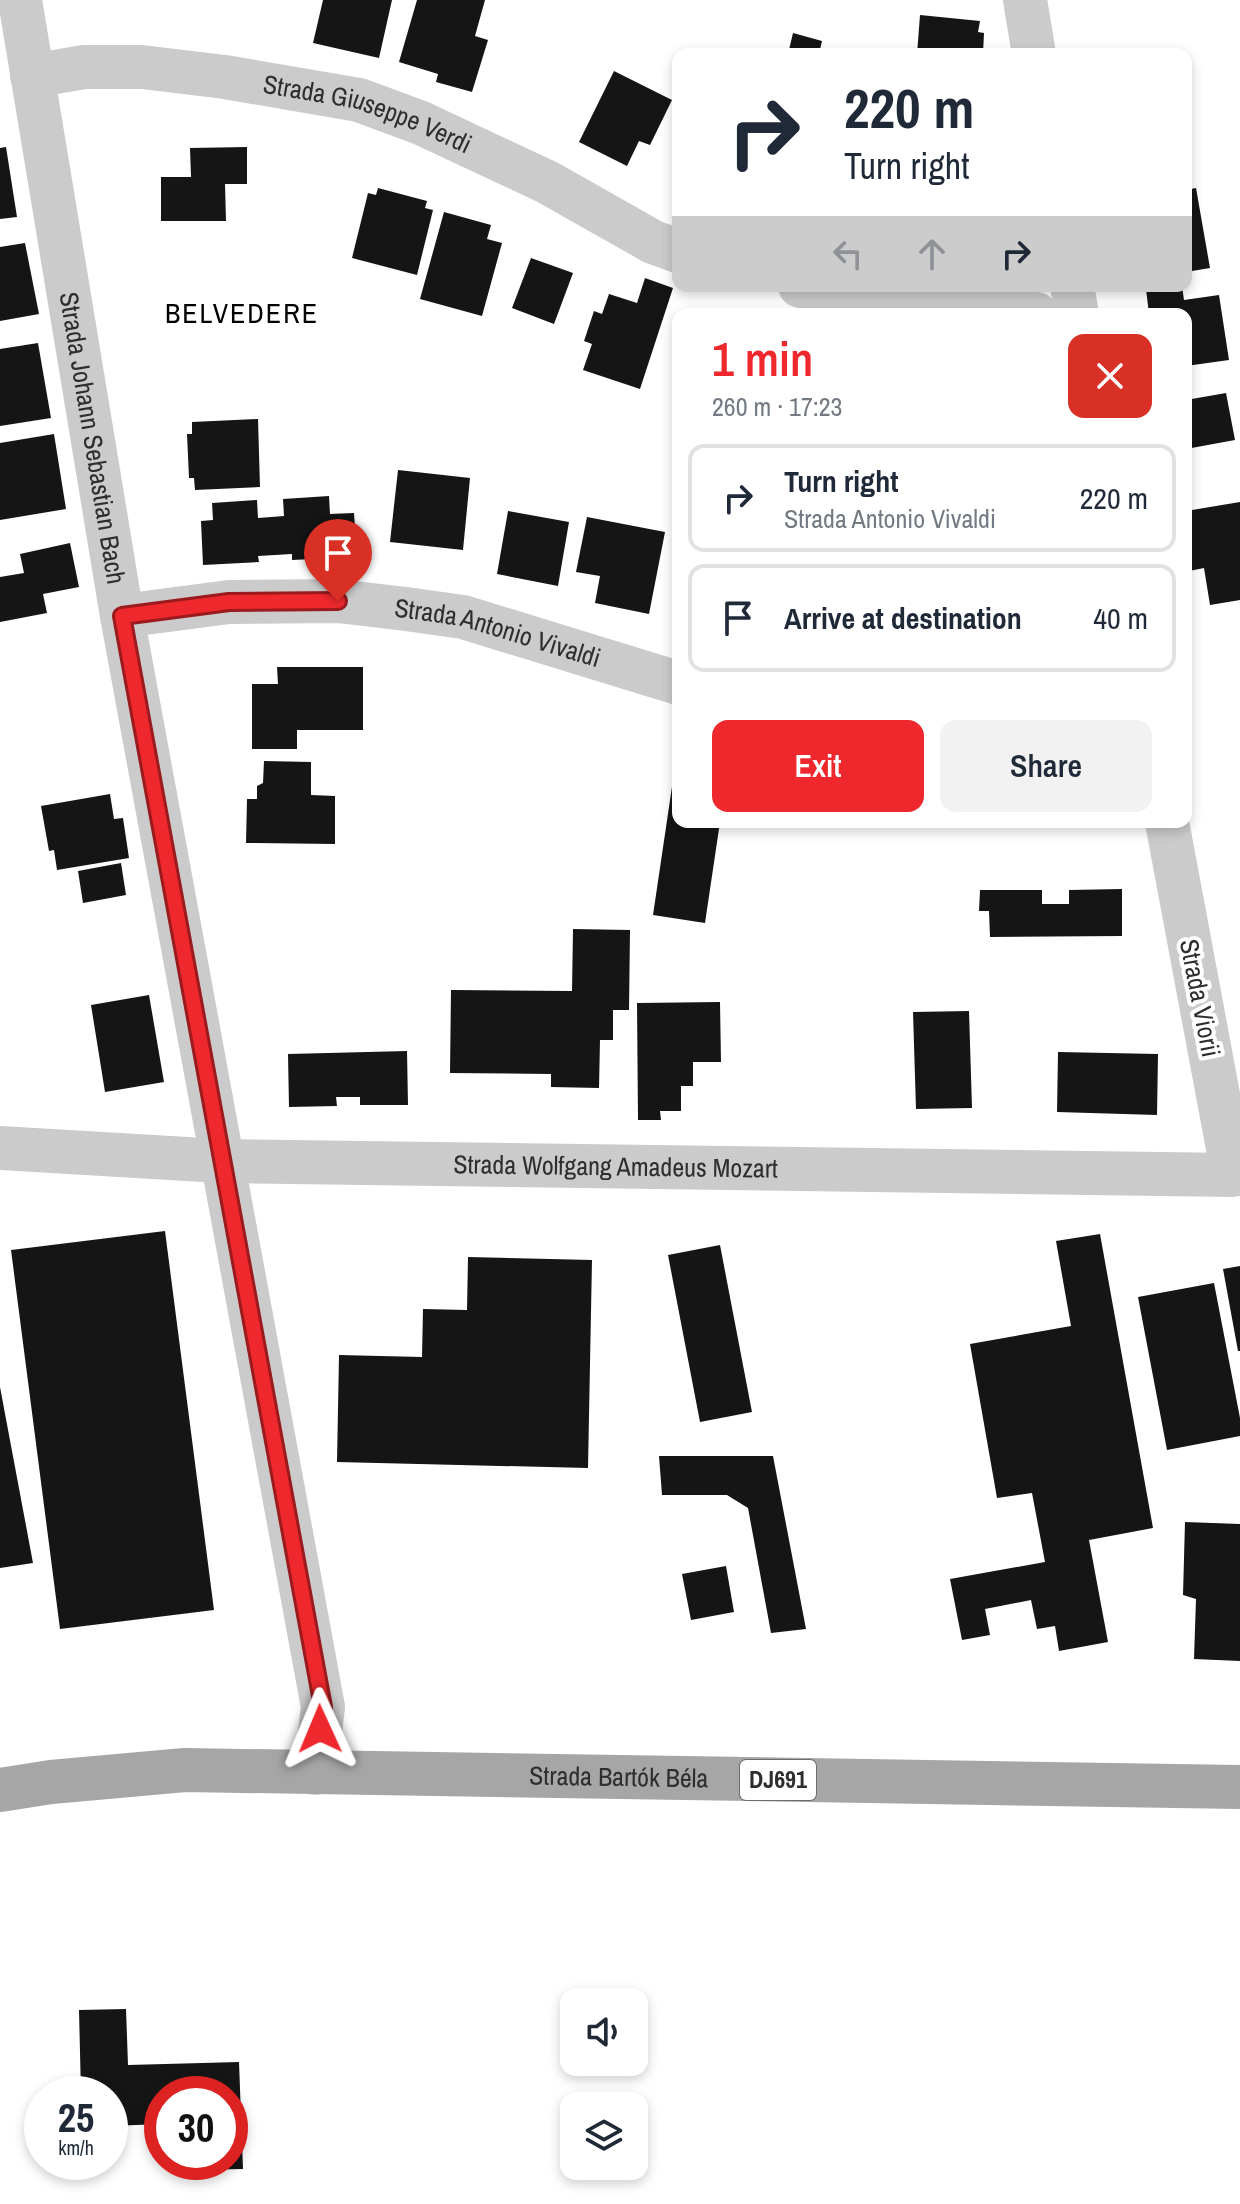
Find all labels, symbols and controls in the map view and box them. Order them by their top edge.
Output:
street label: Strada Giuseppe Verdi [261,66,478,161]
text: 220 m [844,70,974,145]
icon: right [712,80,816,184]
text: Turn right [844,142,969,190]
icon: left [826,232,870,276]
icon: ahead [910,232,954,276]
icon: right [994,232,1038,276]
street label: Strada Johann Sebastian Bach [52,289,134,587]
district label: BELVEDERE [165,294,319,332]
text: 1 min [712,326,813,391]
button: close [1068,334,1152,418]
text: 260 m · 17:23 [712,389,842,424]
text: Turn right [784,461,898,501]
icon: right [716,476,760,520]
text: 220 m [1080,478,1148,518]
text: Strada Antonio Vivaldi [784,501,996,536]
pin [304,519,372,601]
icon: arrive [316,531,360,575]
street label: Strada Antonio Vivaldi [393,590,605,675]
icon: arrive [716,596,760,640]
text: Arrive at destination [784,598,1022,638]
text: 40 m [1093,598,1148,638]
button: Exit [712,720,924,812]
button: Share [940,720,1152,812]
street label: Strada Viorii [1172,936,1229,1060]
street label: Strada Wolfgang Amadeus Mozart [453,1146,778,1186]
position arrow [278,1687,362,1771]
street label: Strada Bartók Béla [529,1758,709,1795]
road number: DJ691 [740,1760,816,1800]
map controls [560,1988,648,2180]
button: sound [560,1988,648,2076]
speed limit sign: 30 [144,2076,248,2180]
text: 25 [58,2091,94,2144]
button: layers [560,2092,648,2180]
text: km/h [58,2134,94,2161]

